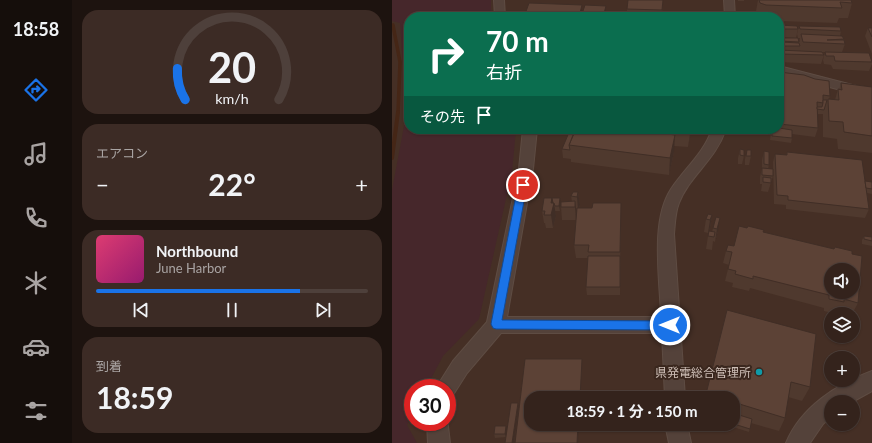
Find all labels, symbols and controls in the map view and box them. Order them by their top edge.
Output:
text: 18:58 [13,18,59,40]
text: 70 m [486,24,549,58]
icon: right [420,28,472,80]
text: 20 [208,42,256,92]
text: 右折 [486,61,522,83]
icon: directions [22,76,50,104]
text: km/h [215,90,249,107]
icon: arrive [473,104,495,126]
text: その先 [420,107,465,125]
icon: music [22,140,50,168]
text: エアコン [96,145,148,161]
text: 22° [208,166,256,202]
pin [506,168,540,202]
text: − [96,171,109,198]
text: + [355,171,368,198]
icon: arrive [512,174,534,196]
icon: phone [22,204,50,232]
text: Northbound [156,242,238,260]
text: June Harbor [156,260,226,276]
map controls [824,263,860,431]
button: sound [824,263,860,299]
icon: climate [22,269,50,297]
icon: previous [130,299,152,321]
icon: pause [221,299,243,321]
icon: next [312,299,334,321]
position arrow [649,304,691,346]
button: layers [824,307,860,343]
icon: car [22,333,50,361]
button: + [824,351,860,387]
text: 到着 [96,358,122,374]
place label: 県発電総合管理所 [655,365,751,380]
marker: 県発電総合管理所 [754,367,764,377]
text: 18:59 [96,379,173,415]
speed limit sign: 30 [404,379,456,431]
button: − [824,395,860,431]
icon: filters [22,397,50,425]
text: 18:59 · 1 分 · 150 m [566,402,698,420]

